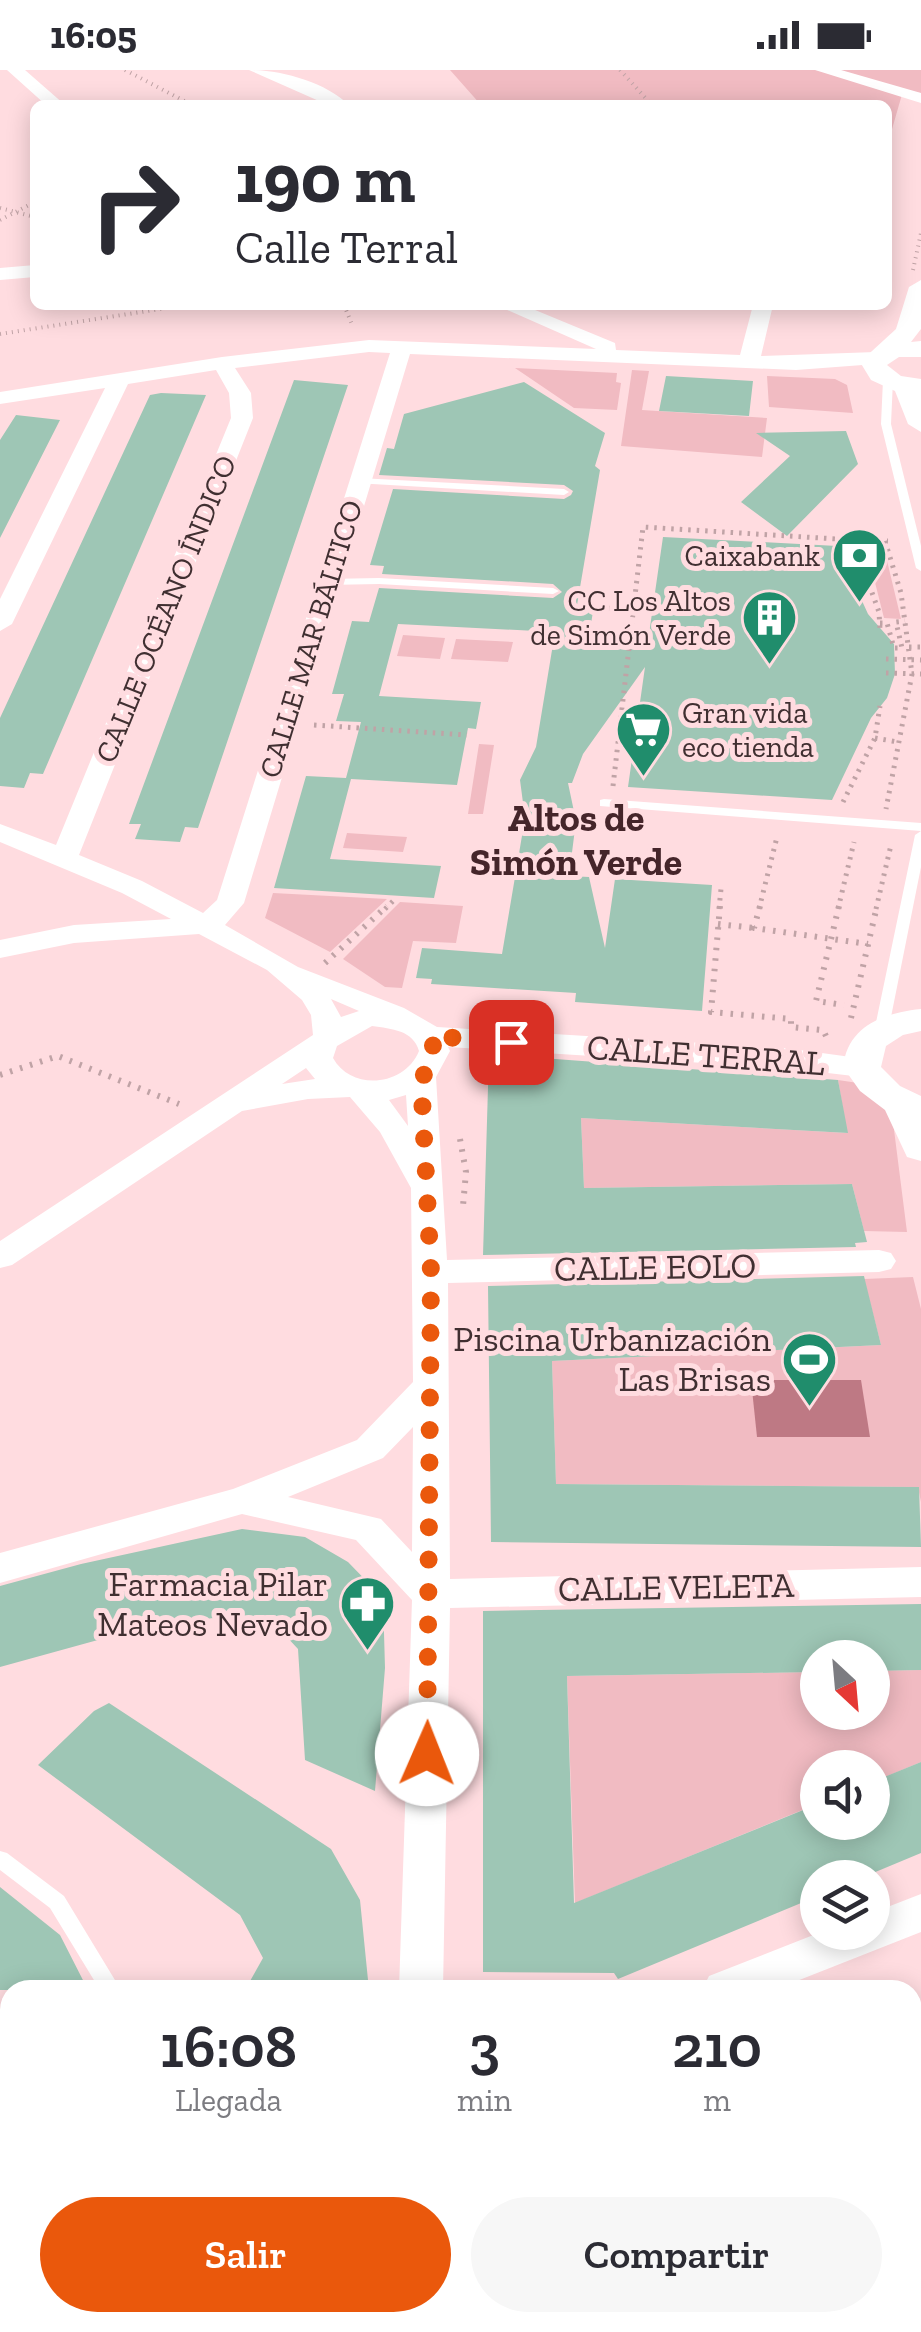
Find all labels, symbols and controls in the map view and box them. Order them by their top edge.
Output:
text: 16:05 [50,12,137,58]
text: 190 m [235,136,415,220]
icon: right [70,140,200,270]
text: Calle Terral [235,221,458,275]
street label: CALLE OCÉANO ÍNDICO [88,450,244,768]
street label: CALLE MAR BÁLTICO [252,496,370,782]
bank icon: Caixabank [829,526,889,605]
place label: Caixabank [685,538,820,574]
place label: CC Los Altos de Simón Verde [530,583,731,653]
building icon: CC Los Altos de Simón Verde [740,588,800,667]
place label: Gran vida eco tienda [682,695,814,765]
supermarket icon: Gran vida eco tienda [613,700,673,779]
district label: Altos de Simón Verde [470,795,682,885]
pin [469,1000,554,1085]
icon: arrive [484,1015,539,1070]
street label: CALLE TERRAL [586,1026,826,1084]
street label: CALLE EOLO [554,1244,756,1290]
place label: Piscina Urbanización Las Brisas [453,1318,771,1400]
sports icon: Piscina Urbanización Las Brisas [780,1329,840,1408]
place label: Farmacia Pilar Mateos Nevado [97,1563,328,1645]
street label: CALLE VELETA [558,1564,795,1610]
pharmacy icon: Farmacia Pilar Mateos Nevado [337,1574,397,1653]
north arrow [800,1640,890,1730]
map controls [800,1640,890,1950]
position arrow [375,1702,479,1806]
button: sound [800,1750,890,1840]
button: layers [800,1860,890,1950]
text: 16:08 [160,2010,297,2082]
text: 3 [469,2010,500,2082]
text: 210 [672,2010,762,2082]
text: Llegada [175,2081,282,2119]
text: min [457,2081,512,2119]
text: m [703,2081,731,2119]
button: Salir [40,2197,451,2312]
button: Compartir [471,2197,882,2312]

